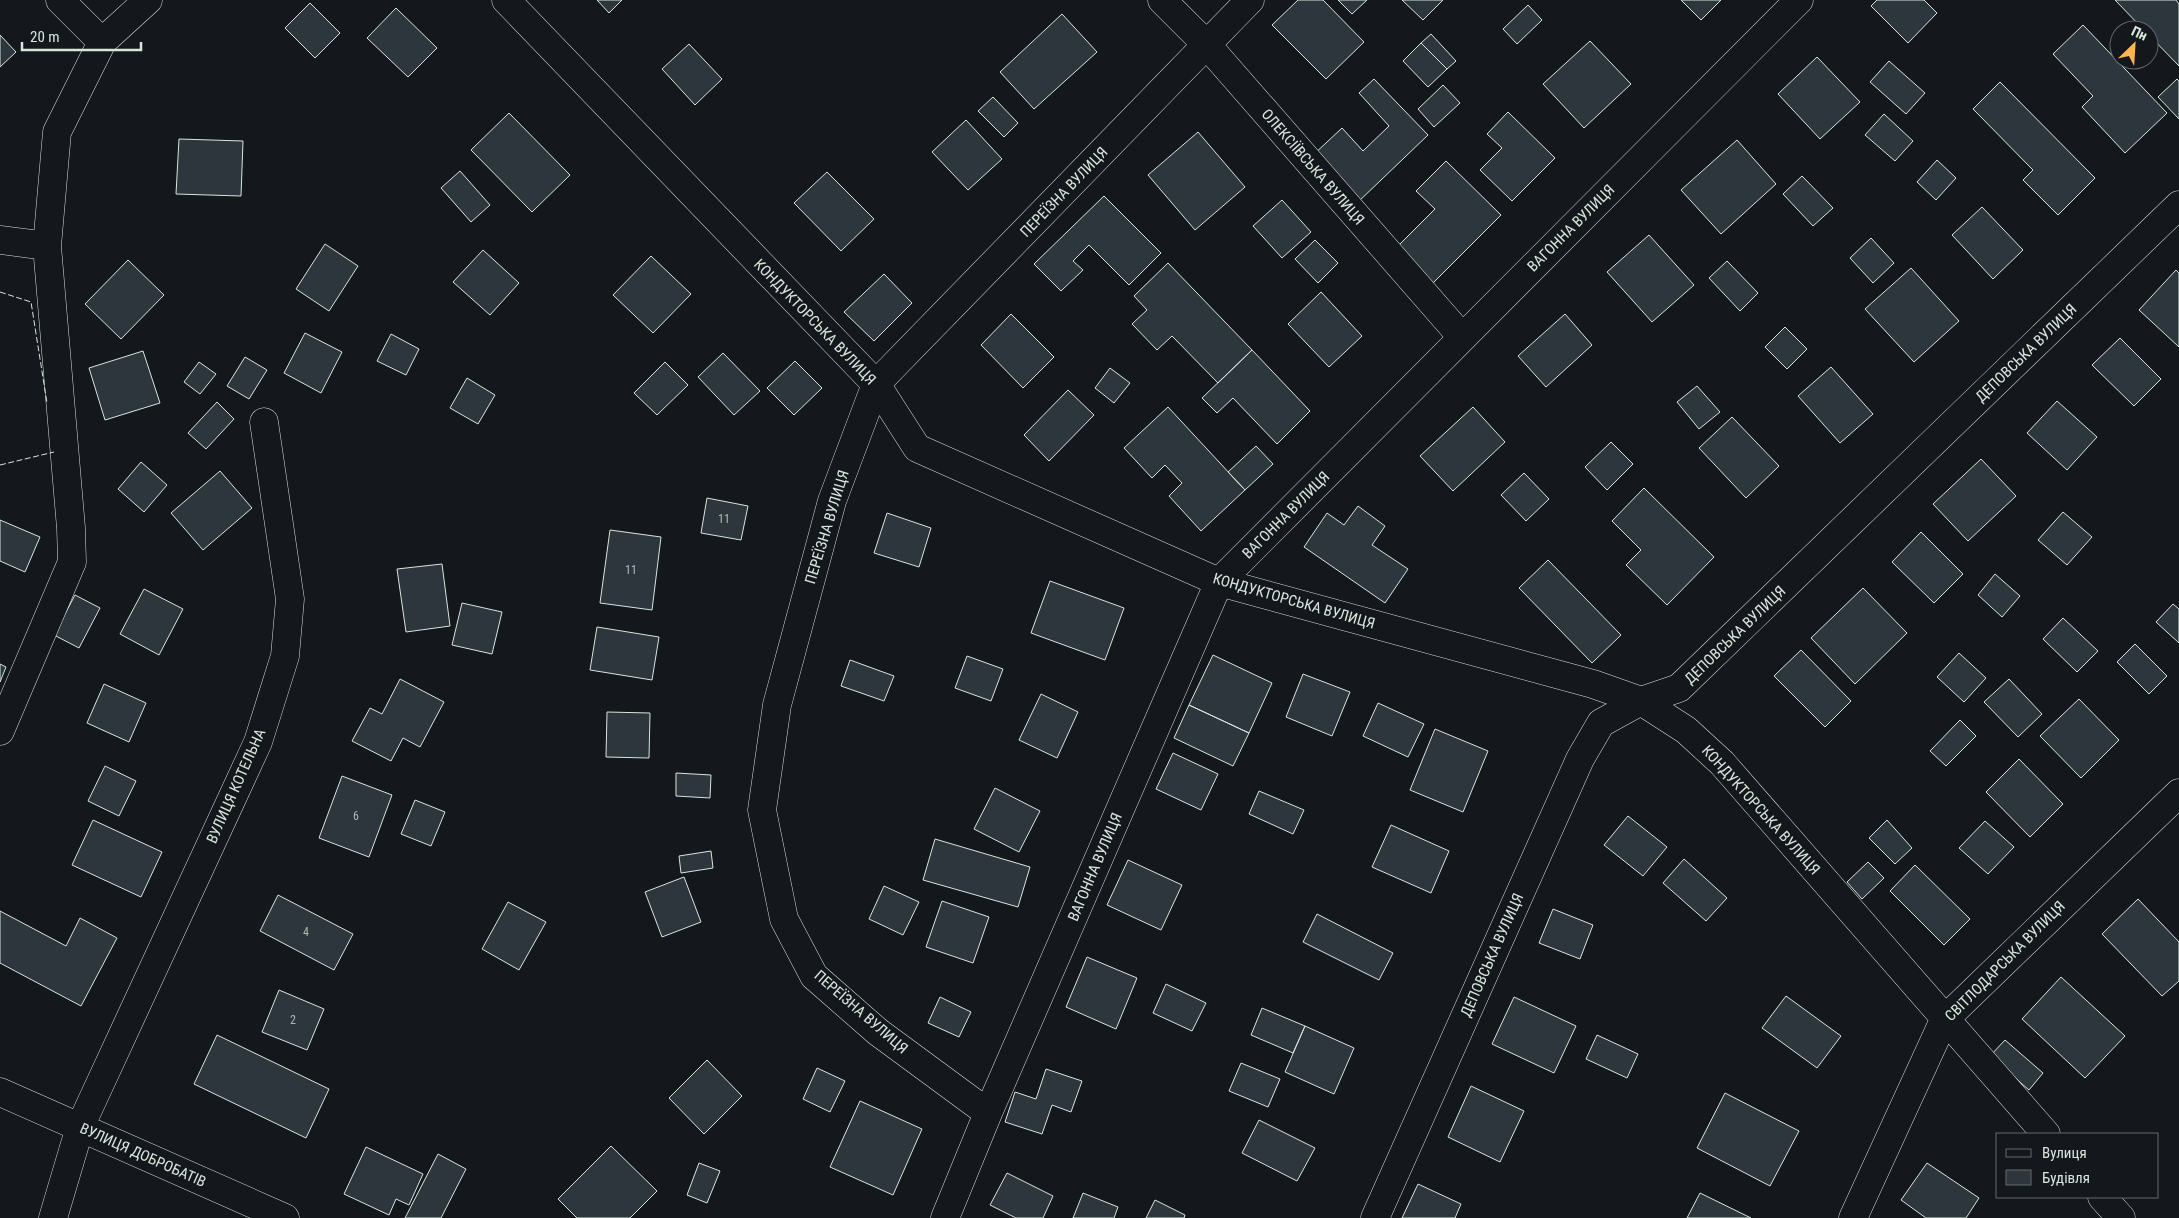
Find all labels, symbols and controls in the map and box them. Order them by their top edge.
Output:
scale bar [22,20,141,52]
north arrow [2109,20,2159,70]
text: Пн [2129,23,2150,44]
text: 20 m [30,28,60,46]
street label: ОЛЕКСІЇВСЬКА ВУЛИЦЯ [1258,105,1368,229]
street label: ПЕРЕЇЗНА ВУЛИЦЯ [1017,143,1111,241]
street label: ВАГОННА ВУЛИЦЯ [1524,181,1618,275]
street label: КОНДУКТОРСЬКА ВУЛИЦЯ [750,255,880,389]
street label: ДЕПОВСЬКА ВУЛИЦЯ [1972,300,2080,406]
street label: ПЕРЕЇЗНА ВУЛИЦЯ [801,468,853,586]
street label: ВАГОННА ВУЛИЦЯ [1239,468,1333,562]
house number: 11 [718,512,730,526]
house number: 11 [625,563,637,577]
street label: КОНДУКТОРСЬКА ВУЛИЦЯ [1211,569,1377,633]
street label: ДЕПОВСЬКА ВУЛИЦЯ [1681,582,1789,688]
street label: ВУЛИЦЯ КОТЕЛЬНА [203,725,270,846]
street label: КОНДУКТОРСЬКА ВУЛИЦЯ [1698,742,1824,878]
house number: 6 [353,809,359,823]
street label: ВАГОННА ВУЛИЦЯ [1064,810,1126,924]
street label: ДЕПОВСЬКА ВУЛИЦЯ [1457,890,1527,1020]
street label: СВІТЛОДАРСЬКА ВУЛИЦЯ [1941,897,2069,1025]
house number: 4 [303,925,309,939]
street label: ПЕРЕЇЗНА ВУЛИЦЯ [811,966,911,1058]
house number: 2 [290,1013,296,1027]
street label: ВУЛИЦЯ ДОБРОБАТІВ [77,1119,209,1191]
legend [1996,1133,2159,1198]
text: Вулиця [2042,1144,2087,1162]
text: Будівля [2042,1169,2090,1187]

